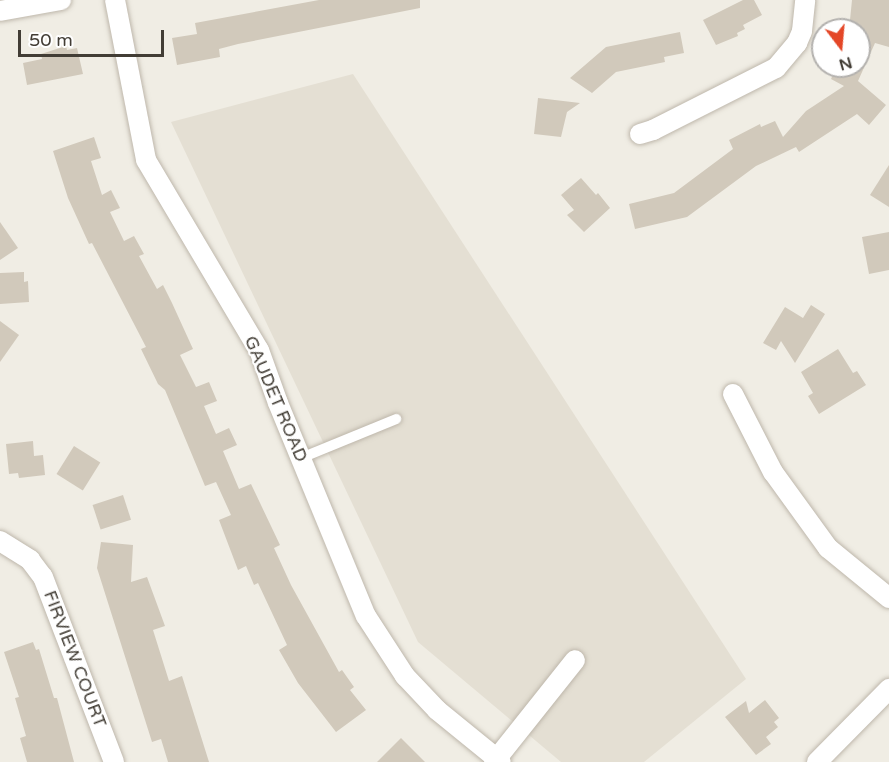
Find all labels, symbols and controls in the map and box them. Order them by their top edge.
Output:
scale bar [21,18,166,56]
north arrow [811,18,871,78]
text: 50 m [29,29,73,51]
text: N [836,52,854,75]
street label: GAUDET ROAD [240,333,312,465]
street label: FIRVIEW COURT [39,587,111,731]

